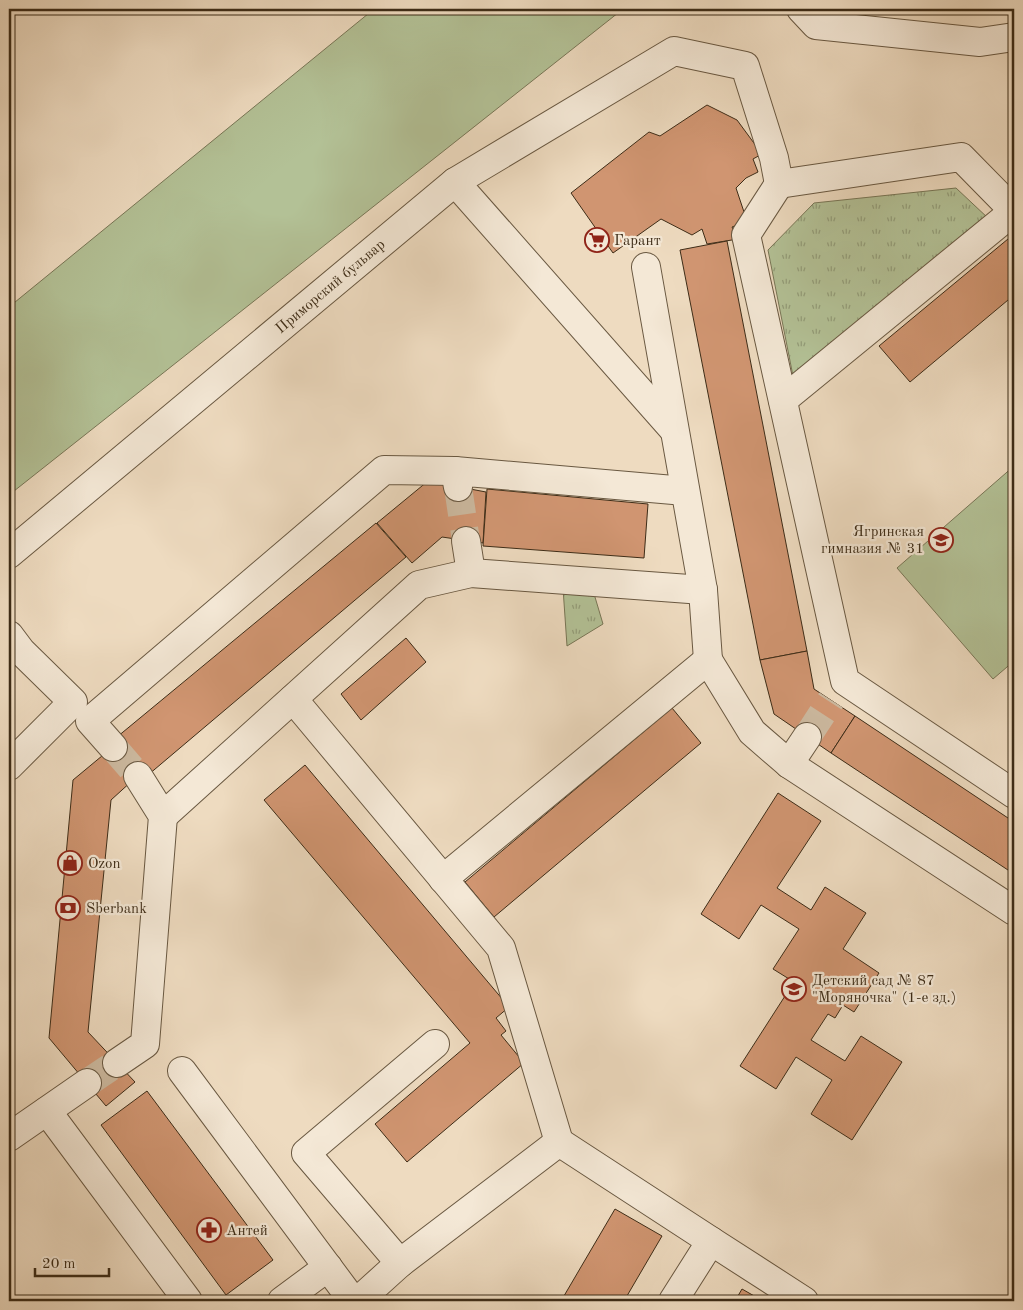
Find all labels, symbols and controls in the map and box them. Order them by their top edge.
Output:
supermarket icon: Гарант [584,227,610,253]
place label: Гарант [614,234,661,249]
street label: Приморский бульвар [274,237,389,337]
place label: Ягринская гимназия № 31 [821,525,924,557]
school or university icon: Ягринская гимназия № 31 [928,527,954,553]
shop icon: Ozon [57,850,83,876]
place label: Ozon [88,857,121,872]
bank icon: Sberbank [55,895,81,921]
place label: Sberbank [86,902,147,917]
place label: Детский сад № 87 "Моряночка" (1-е зд.) [812,974,956,1006]
school or university icon: Детский сад № 87 "Моряночка" (1-е зд.) [781,976,807,1002]
pharmacy icon: Антей [196,1217,222,1243]
place label: Антей [226,1224,268,1239]
scale bar [35,1245,109,1277]
text: 20 m [42,1257,76,1272]

